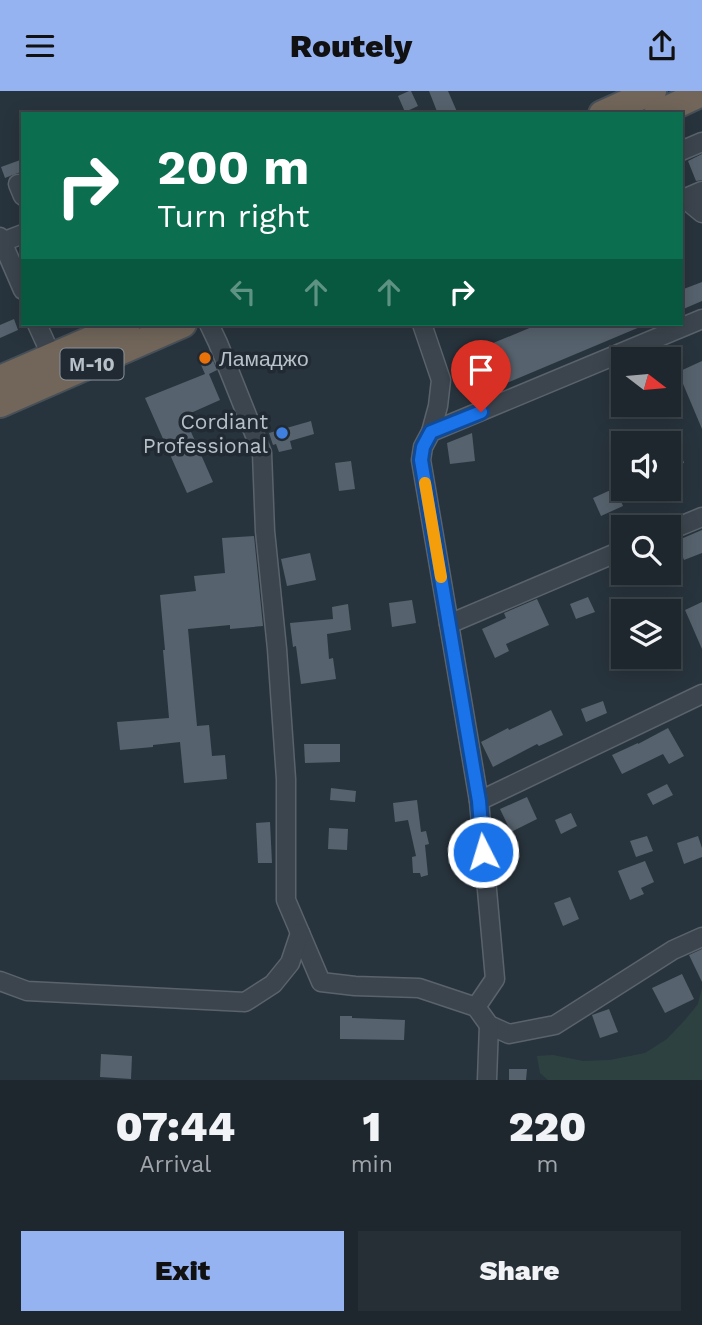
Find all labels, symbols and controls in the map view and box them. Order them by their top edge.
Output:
icon: menu [21,27,59,65]
text: Routely [290,27,412,65]
icon: share [643,27,681,65]
text: 200 m [157,138,309,196]
icon: right [42,140,133,231]
text: Turn right [157,197,309,235]
icon: left [224,273,262,311]
icon: ahead [297,273,335,311]
icon: ahead [370,273,408,311]
icon: right [443,273,481,311]
pin [451,340,511,412]
place label: Ламаджо [219,346,309,371]
north arrow [611,347,681,417]
map controls [611,347,681,669]
road number: М-10 [60,349,124,379]
marker: Ламаджо [197,350,213,366]
icon: arrive [462,351,500,389]
place label: Cordiant Professional [143,409,269,458]
marker: Cordiant Professional [274,425,290,441]
button: sound [611,431,681,501]
button: search [611,515,681,585]
button: layers [611,599,681,669]
position arrow [446,815,520,889]
text: 07:44 [116,1102,235,1151]
text: 1 [362,1102,381,1151]
text: 220 [509,1102,586,1151]
text: Arrival [139,1151,211,1178]
text: min [351,1151,393,1178]
text: m [537,1151,558,1178]
button: Exit [21,1231,344,1311]
button: Share [358,1231,681,1311]

